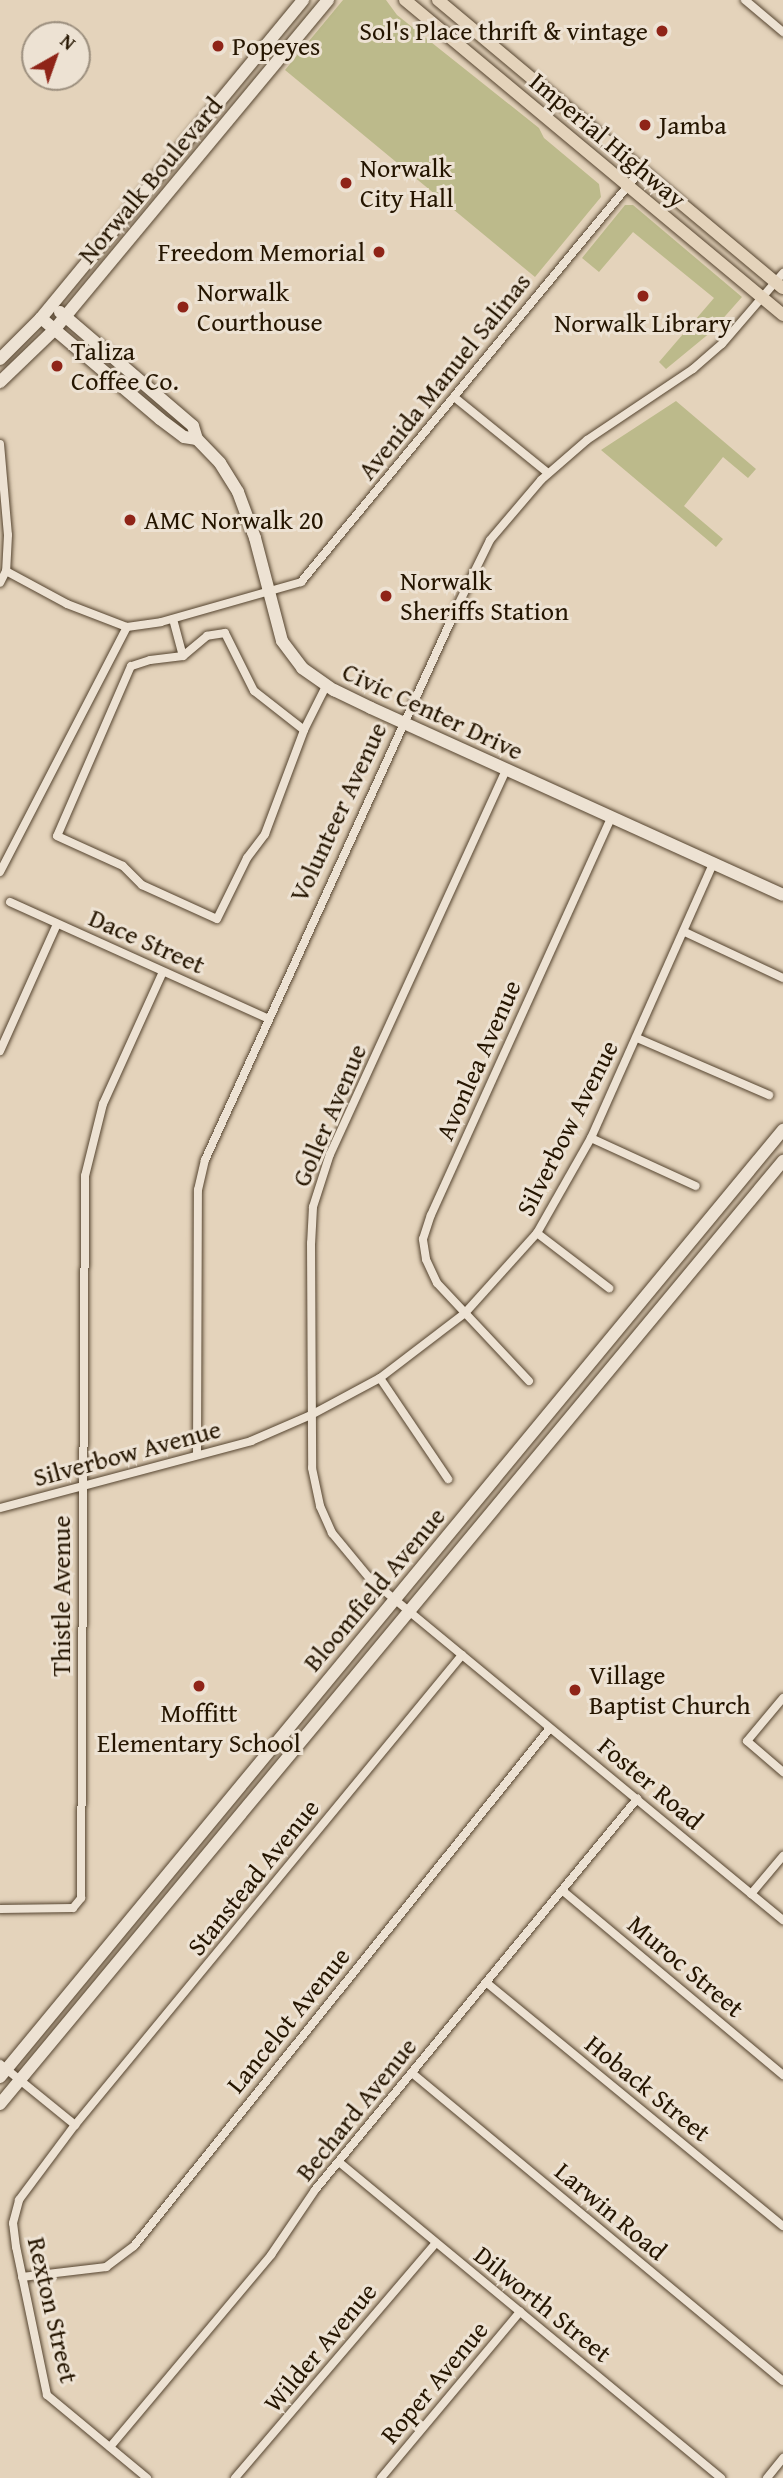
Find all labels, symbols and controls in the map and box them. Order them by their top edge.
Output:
place label: Sol's Place thrift & vintage [359,15,648,47]
north arrow [21,21,91,91]
marker: Sol's Place thrift & vintage [654,23,670,39]
text: N [54,27,82,56]
place label: Popeyes [232,30,320,62]
marker: Popeyes [210,38,226,54]
street label: Imperial Highway [524,66,692,214]
street label: Norwalk Boulevard [71,90,229,270]
place label: Jamba [659,109,726,141]
marker: Jamba [637,117,653,133]
place label: Norwalk City Hall [360,152,453,214]
marker: Norwalk City Hall [338,175,354,191]
place label: Freedom Memorial [158,236,365,268]
marker: Freedom Memorial [371,244,387,260]
street label: Avenida Manuel Salinas [351,266,537,486]
place label: Norwalk Courthouse [197,276,323,338]
marker: Norwalk Library [635,288,651,304]
marker: Norwalk Courthouse [175,299,191,315]
place label: Norwalk Library [554,307,732,339]
place label: Taliza Coffee Co. [71,335,179,396]
marker: Taliza Coffee Co. [49,358,65,374]
place label: AMC Norwalk 20 [144,504,324,536]
marker: AMC Norwalk 20 [122,512,138,528]
place label: Norwalk Sheriffs Station [400,565,569,626]
marker: Norwalk Sheriffs Station [378,588,394,604]
street label: Civic Center Drive [338,655,528,767]
street label: Volunteer Avenue [283,717,393,907]
street label: Dace Street [84,902,210,980]
street label: Avonlea Avenue [429,975,527,1145]
street label: Silverbow Avenue [509,1035,625,1221]
street label: Goller Avenue [285,1039,373,1191]
street label: Silverbow Avenue [30,1413,224,1493]
street label: Bloomfield Avenue [296,1501,452,1677]
street label: Thistle Avenue [45,1515,77,1677]
place label: Village Baptist Church [589,1659,751,1720]
marker: Moffitt Elementary School [191,1678,207,1694]
marker: Village Baptist Church [567,1682,583,1698]
place label: Moffitt Elementary School [97,1697,301,1758]
street label: Foster Road [592,1730,710,1836]
street label: Stanstead Avenue [180,1792,326,1962]
street label: Muroc Street [622,1908,750,2024]
street label: Lancelot Avenue [220,1941,356,2099]
street label: Hoback Street [579,2028,717,2148]
street label: Bechard Avenue [289,2031,423,2187]
street label: Larwin Road [549,2155,673,2267]
street label: Rexton Street [21,2234,85,2386]
street label: Dilworth Street [468,2239,618,2369]
street label: Wilder Avenue [257,2276,383,2418]
street label: Roper Avenue [374,2314,494,2450]

